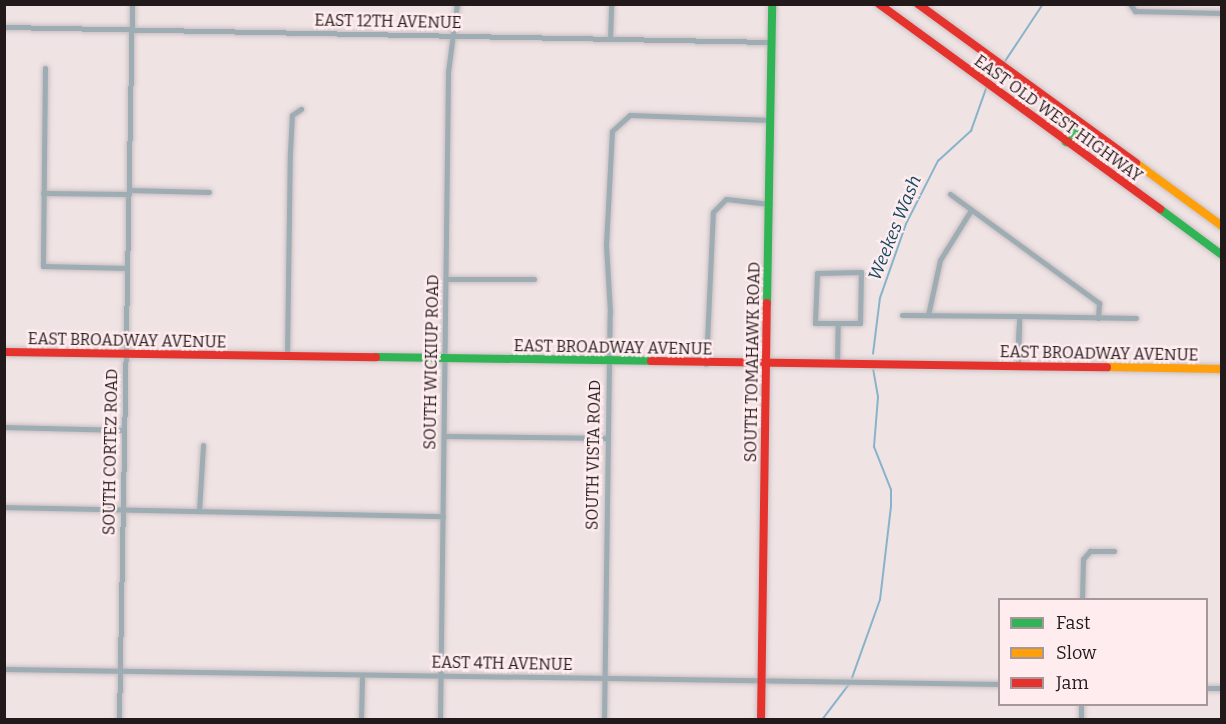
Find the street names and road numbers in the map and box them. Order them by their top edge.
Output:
street label: EAST 12TH AVENUE [314,11,462,33]
street label: EAST OLD WEST HIGHWAY [970,52,1146,186]
street label: SOUTH TOMAHAWK ROAD [742,262,764,462]
street label: SOUTH WICKIUP ROAD [421,274,443,450]
street label: EAST BROADWAY AVENUE [28,330,226,352]
street label: EAST BROADWAY AVENUE [514,337,712,359]
street label: EAST BROADWAY AVENUE [1000,343,1198,365]
street label: SOUTH CORTEZ ROAD [100,369,122,535]
street label: SOUTH VISTA ROAD [583,380,605,530]
street label: EAST 4TH AVENUE [431,653,573,675]

